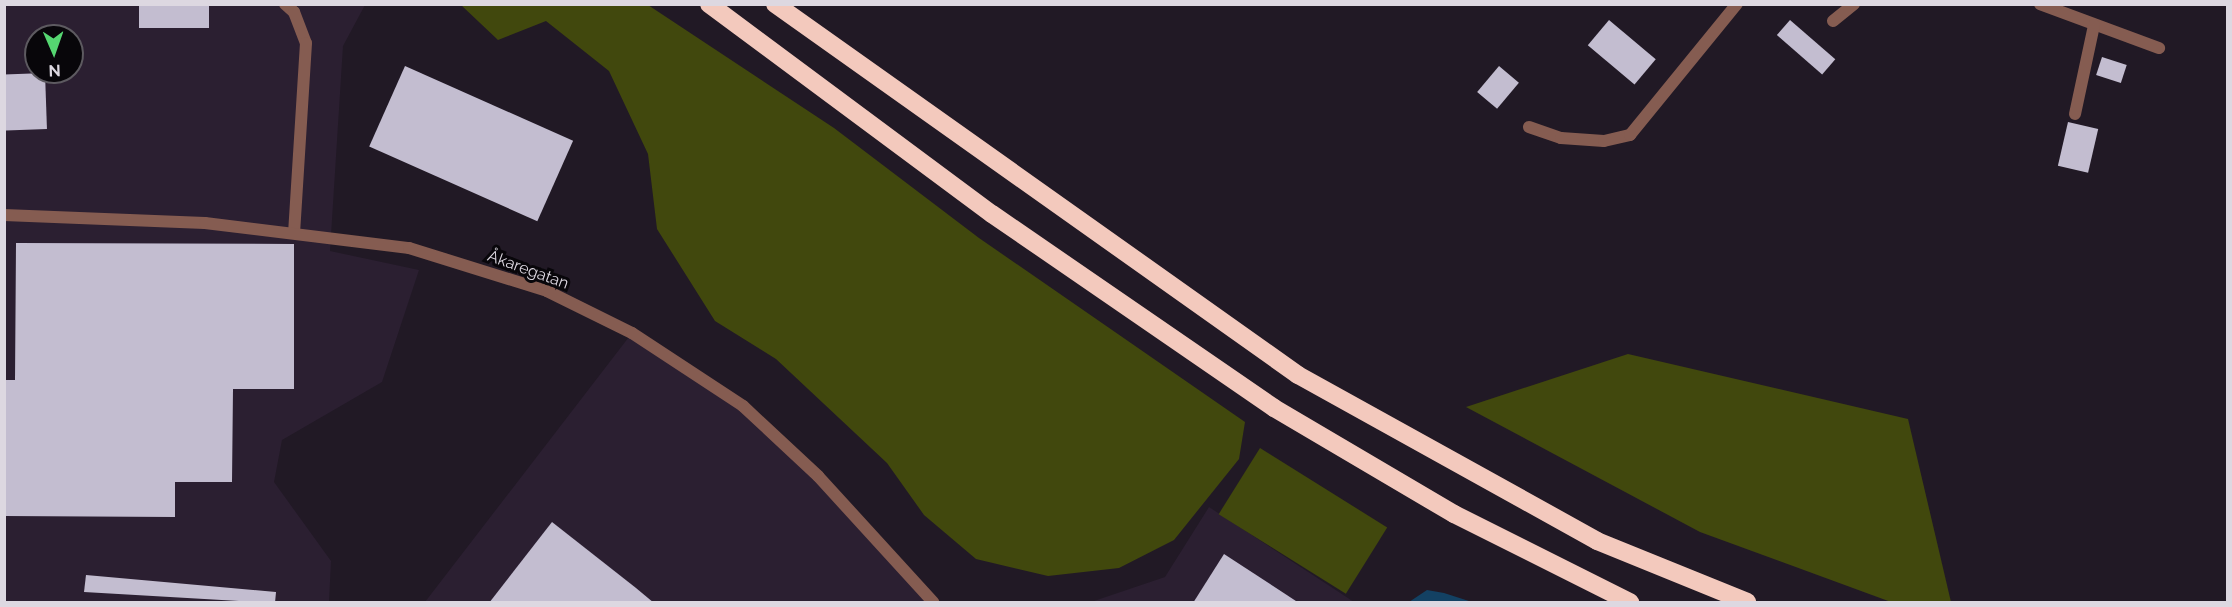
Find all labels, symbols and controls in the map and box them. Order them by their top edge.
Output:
north arrow [24,24,84,84]
text: N [48,61,61,80]
street label: Åkaregatan [485,246,571,294]

